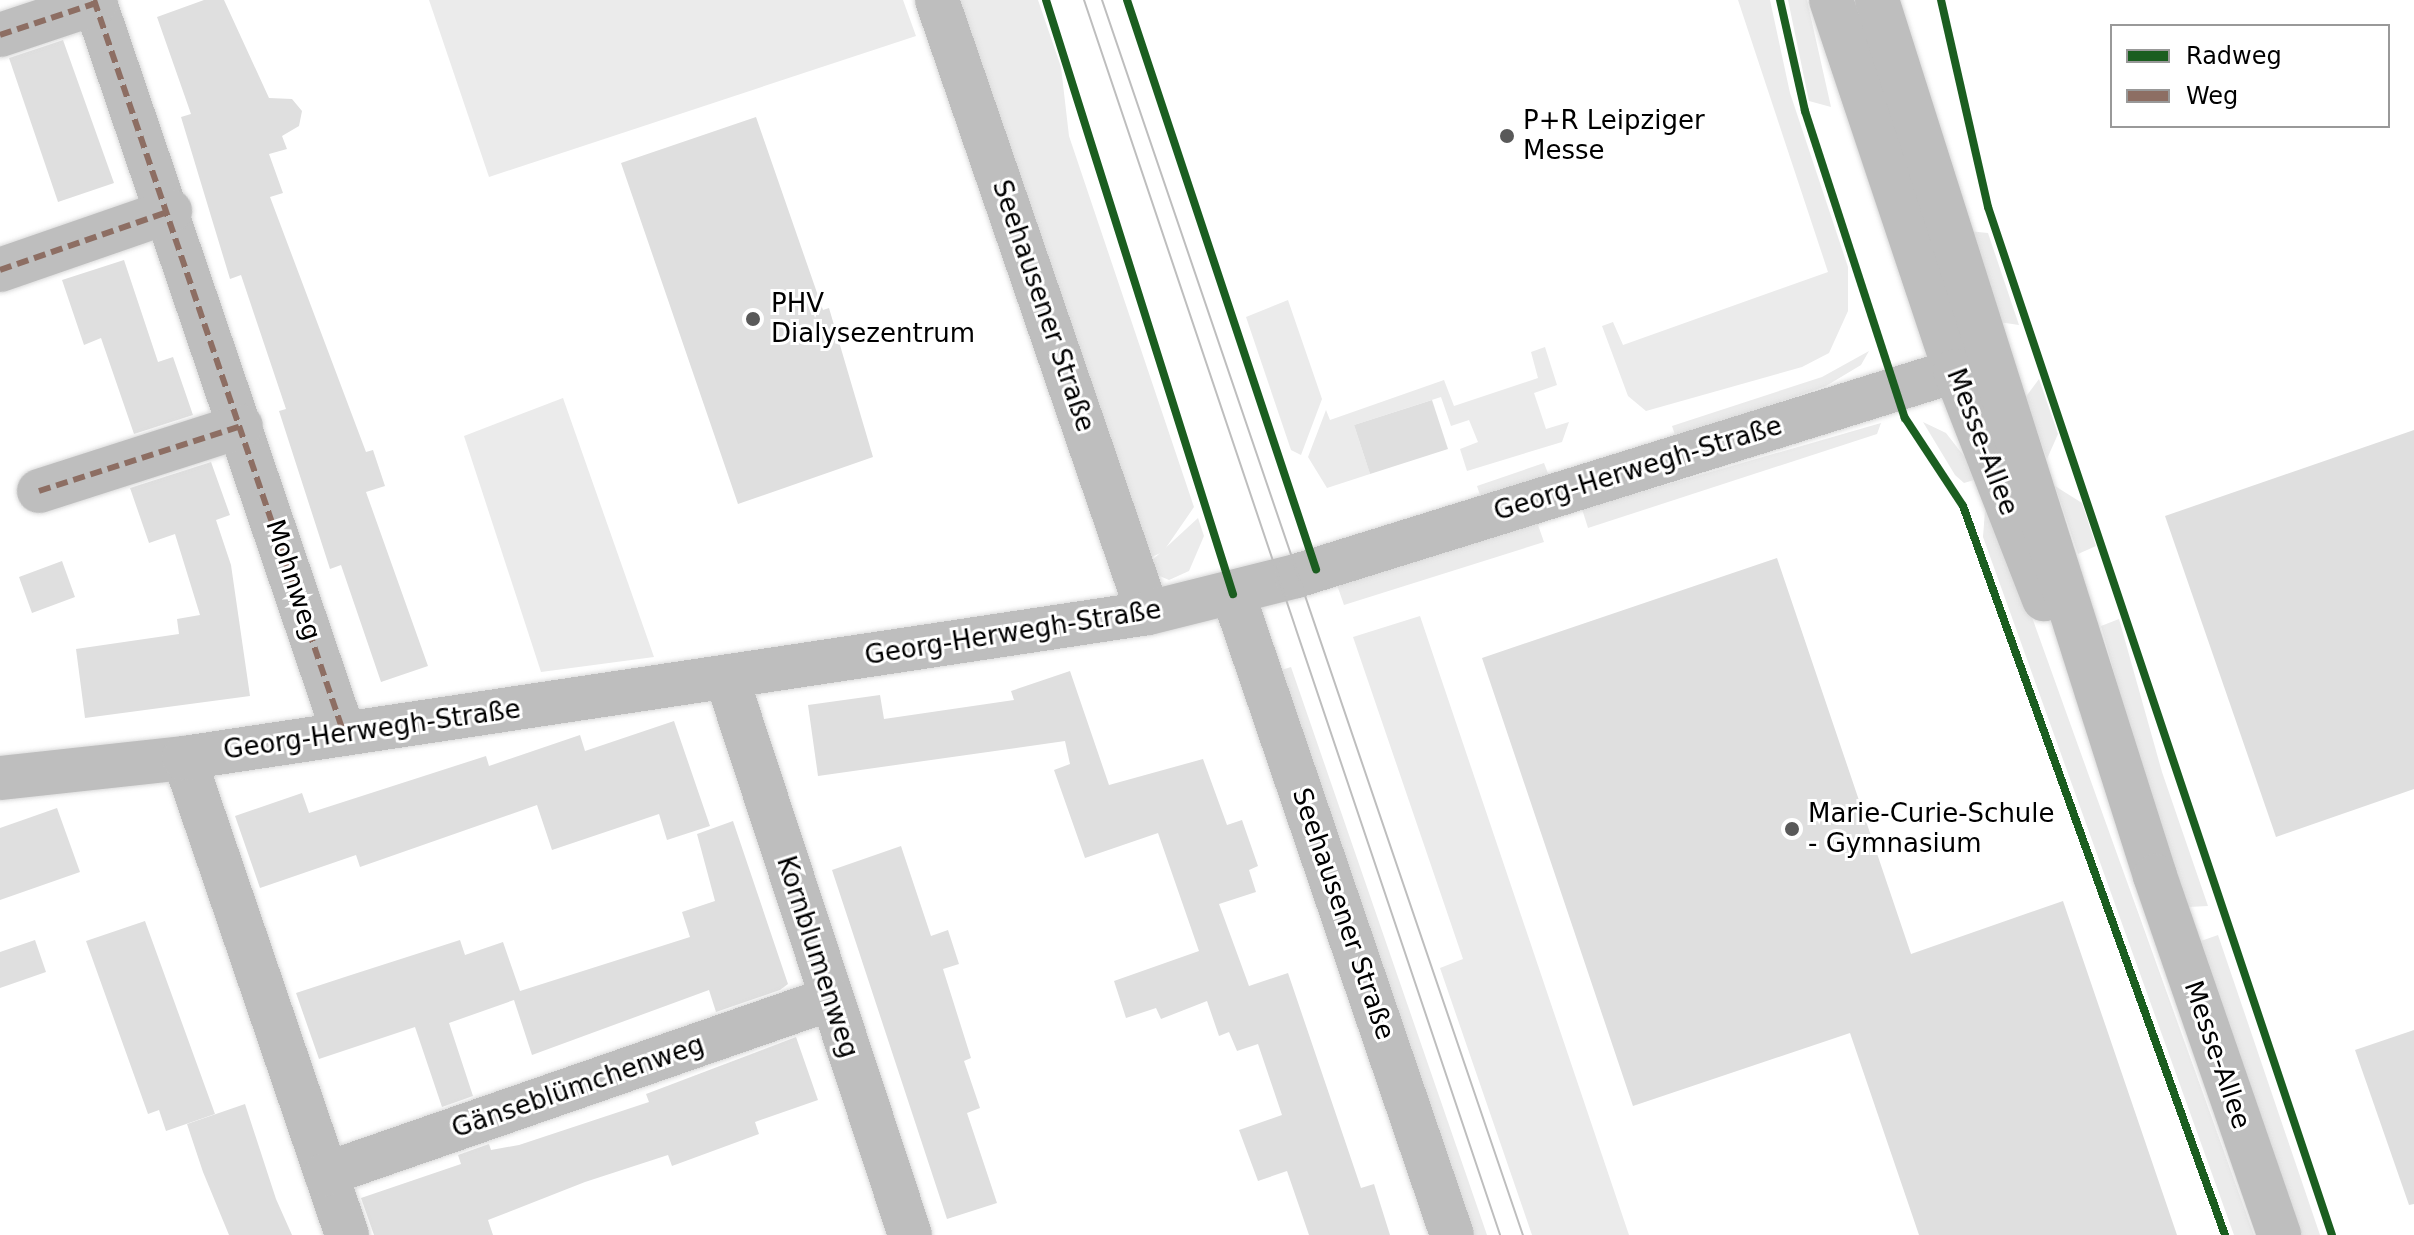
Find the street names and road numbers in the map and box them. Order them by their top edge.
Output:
street label: Seehausener Straße [985,176,1101,436]
street label: Messe-Allee [1940,364,2024,520]
street label: Georg-Herwegh-Straße [1490,410,1786,528]
street label: Mohnweg [259,516,327,644]
street label: Georg-Herwegh-Straße [863,594,1163,672]
street label: Georg-Herwegh-Straße [221,694,523,766]
street label: Seehausener Straße [1285,784,1401,1044]
street label: Kornblumenweg [770,852,864,1062]
street label: Messe-Allee [2177,977,2257,1133]
street label: Gänseblümchenweg [448,1029,708,1145]

